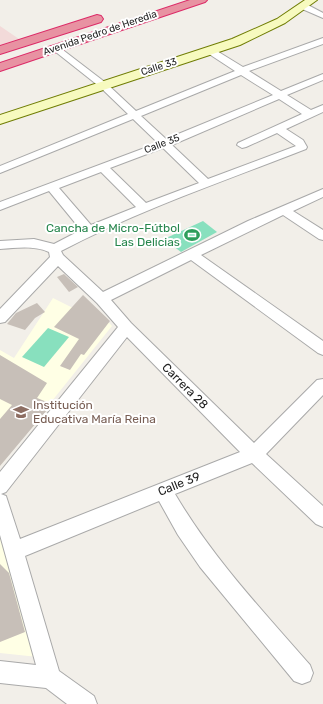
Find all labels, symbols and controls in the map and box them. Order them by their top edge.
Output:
street label: Avenida Pedro de Heredia [42,8,158,58]
street label: Calle 33 [139,56,179,78]
street label: Calle 35 [143,132,181,156]
place label: Cancha de Micro-Fútbol Las Delicias [46,221,180,249]
sports icon: Cancha de Micro-Fútbol Las Delicias [183,226,201,244]
street label: Carrera 28 [159,360,211,412]
place label: Institución Educativa María Reina [33,398,156,426]
school or university icon: Institución Educativa María Reina [12,403,30,421]
street label: Calle 39 [156,469,202,499]

